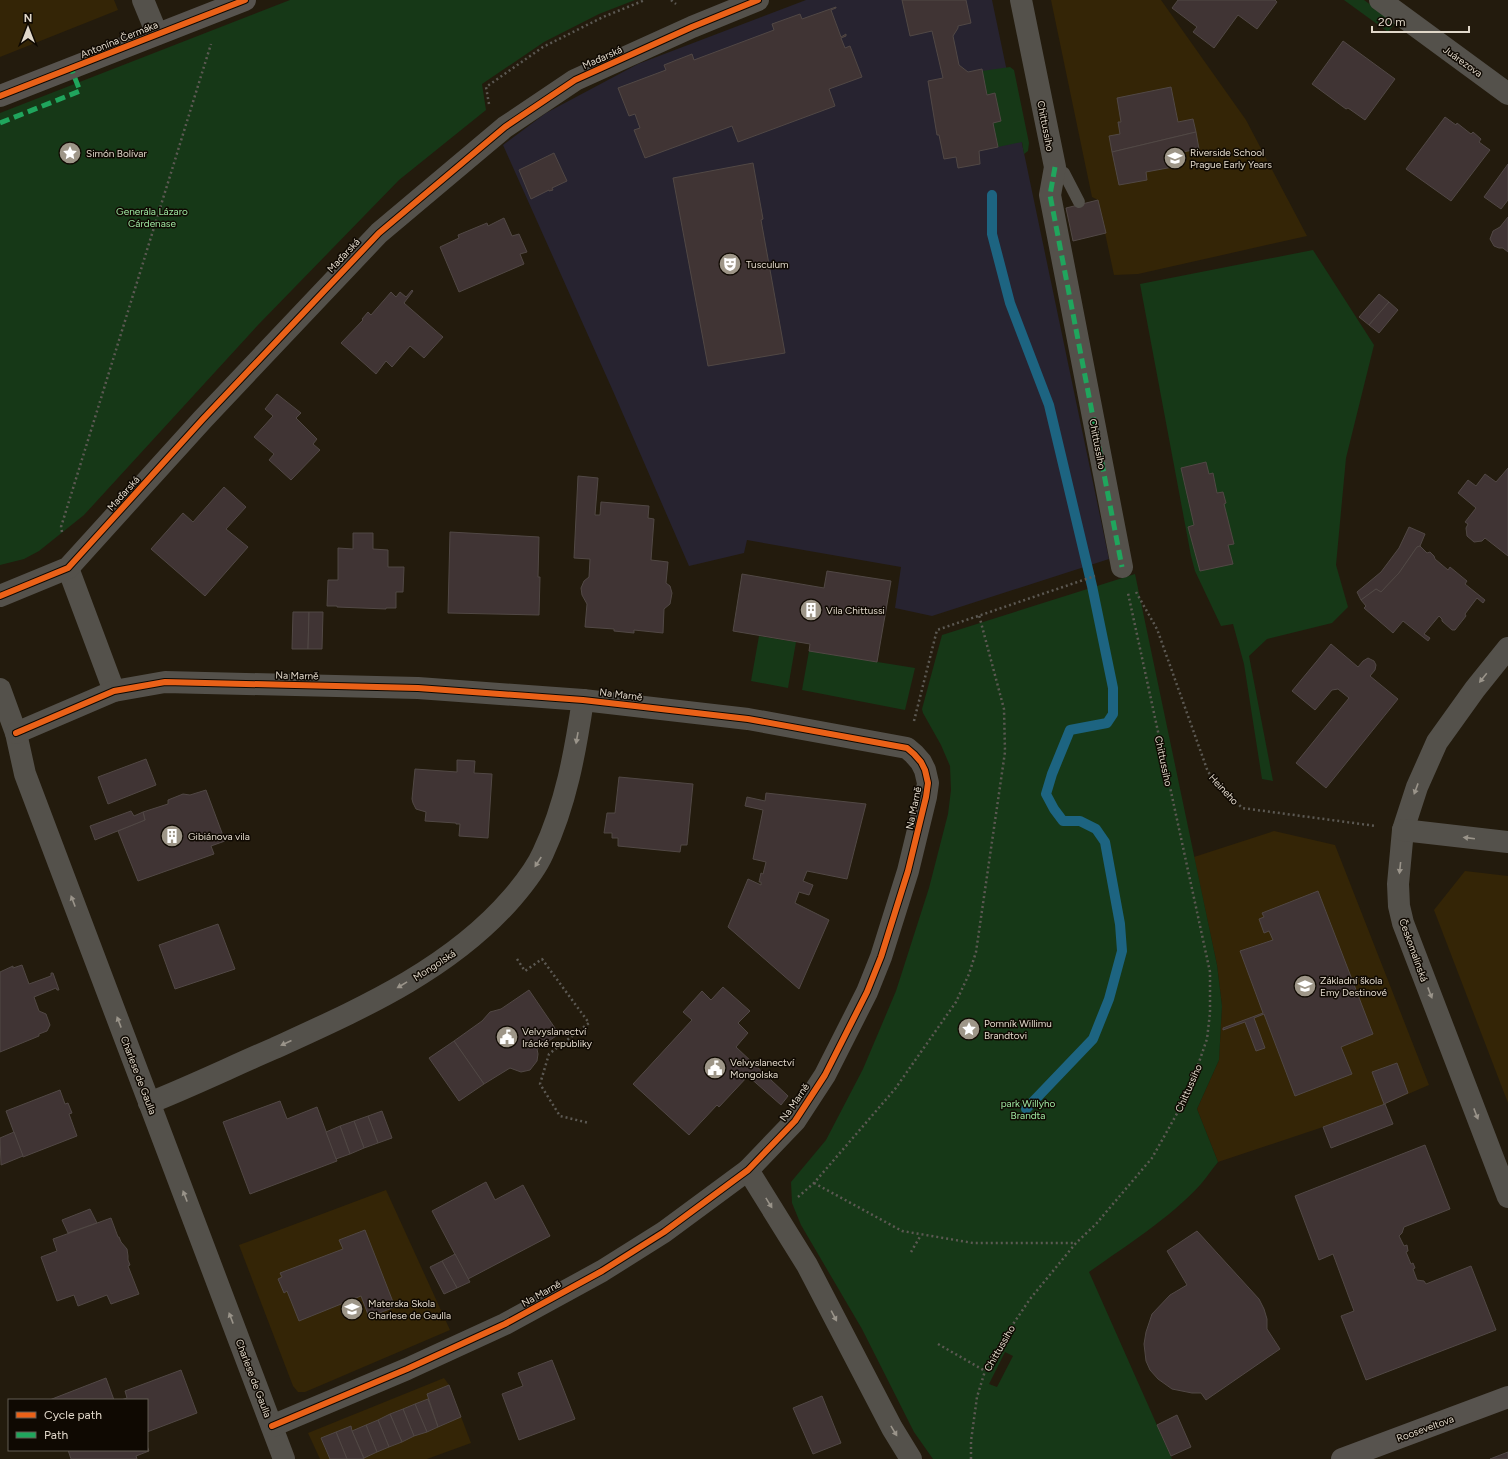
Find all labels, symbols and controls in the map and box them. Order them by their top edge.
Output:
north arrow [8,8,48,48]
scale bar [1372,8,1469,34]
text: N [24,12,32,25]
text: 20 m [1378,15,1406,29]
street label: Antonína Čermáka [79,18,160,61]
street label: Maďarská [580,43,624,72]
street label: Juárezova [1441,43,1485,80]
street label: Chittussiho [1034,100,1057,153]
place icon: Simón Bolívar [57,140,83,166]
school or university icon: Riverside School Prague Early Years [1162,145,1188,171]
place label: Riverside School Prague Early Years [1190,146,1272,171]
place label: Simón Bolívar [86,147,147,160]
park label: Generála Lázaro Cárdenase [116,205,188,230]
street label: Maďarská [324,235,363,275]
theatre icon: Tusculum [717,251,743,277]
place label: Tusculum [746,258,789,271]
street label: Chittussiho [1086,418,1109,471]
street label: Maďarská [104,473,142,513]
building icon: Vila Chittussi [798,597,824,623]
place label: Vila Chittussi [826,604,885,617]
street label: Na Marně [275,669,319,682]
one-way arrow [1479,672,1488,683]
street label: Na Marně [599,685,644,704]
one-way arrow [574,732,580,744]
street label: Chittussiho [1152,735,1175,788]
street label: Heineho [1206,771,1241,808]
one-way arrow [1413,783,1419,795]
street label: Na Marně [903,785,924,831]
building icon: Gibiánova vila [159,823,185,849]
place label: Gibiánova vila [188,830,250,843]
one-way arrow [1463,835,1475,841]
one-way arrow [534,857,542,867]
one-way arrow [1396,862,1403,875]
one-way arrow [69,894,75,906]
street label: Českomalínská [1396,917,1431,983]
street label: Mongolská [411,947,458,984]
school or university icon: Základní škola Emy Destinové [1292,973,1318,999]
place label: Základní škola Emy Destinové [1320,974,1388,999]
one-way arrow [396,982,408,989]
one-way arrow [1427,987,1433,999]
one-way arrow [115,1016,121,1028]
place icon: Pomník Willimu Brandtovi [956,1016,982,1042]
place label: Pomník Willimu Brandtovi [984,1017,1052,1042]
public building icon: Velvyslanectví Irácké republiky [494,1024,520,1050]
place label: Velvyslanectví Irácké republiky [522,1025,593,1050]
street label: Charlese de Gaulla [118,1034,159,1116]
one-way arrow [280,1040,291,1046]
public building icon: Velvyslanectví Mongolska [702,1055,728,1081]
place label: Velvyslanectví Mongolska [730,1056,795,1081]
street label: Chittussiho [1172,1062,1205,1114]
street label: Na Marně [777,1080,812,1124]
park label: park Willyho Brandta [1001,1097,1056,1122]
one-way arrow [1474,1109,1480,1121]
one-way arrow [181,1190,187,1202]
one-way arrow [765,1198,773,1208]
street label: Na Marně [519,1277,564,1310]
school or university icon: Materska Skola Charlese de Gaulla [339,1296,365,1322]
place label: Materska Skola Charlese de Gaulla [368,1297,451,1322]
one-way arrow [830,1310,837,1322]
one-way arrow [227,1311,233,1323]
street label: Chittussiho [981,1323,1018,1374]
street label: Charlese de Gaulla [233,1337,274,1419]
legend [8,1399,148,1451]
text: Cycle path [44,1408,102,1422]
street label: Rooseveltova [1395,1412,1456,1445]
one-way arrow [890,1425,897,1437]
text: Path [44,1428,68,1442]

